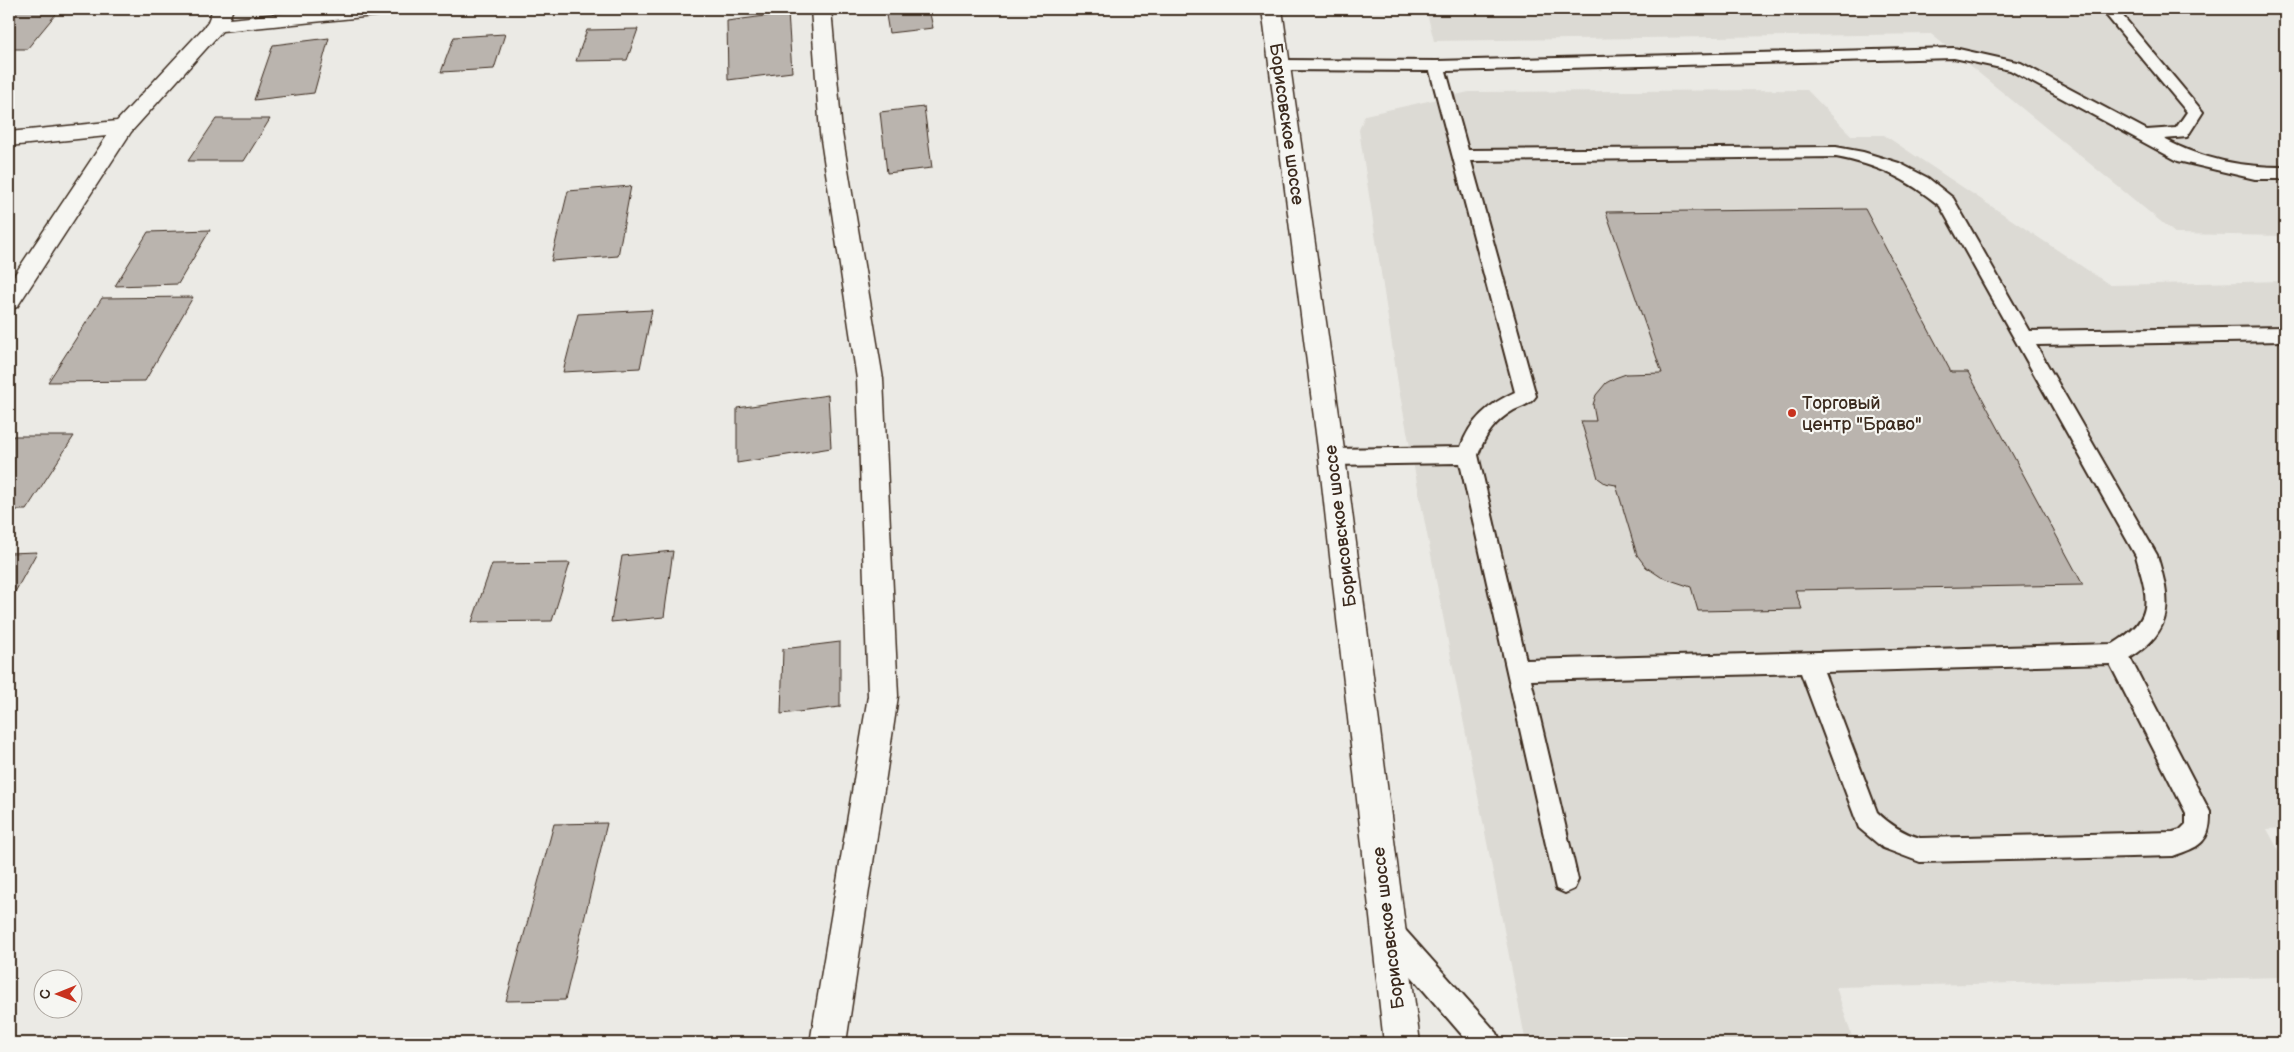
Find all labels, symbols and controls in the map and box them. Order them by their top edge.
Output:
street label: Борисовское шоссе [1265,42,1308,206]
place label: Торговый центр "Браво" [1802,393,1922,435]
marker: Торговый центр "Браво" [1786,407,1798,419]
street label: Борисовское шоссе [1320,444,1361,608]
street label: Борисовское шоссе [1368,846,1409,1010]
north arrow [32,970,82,1020]
text: С [37,989,54,999]

